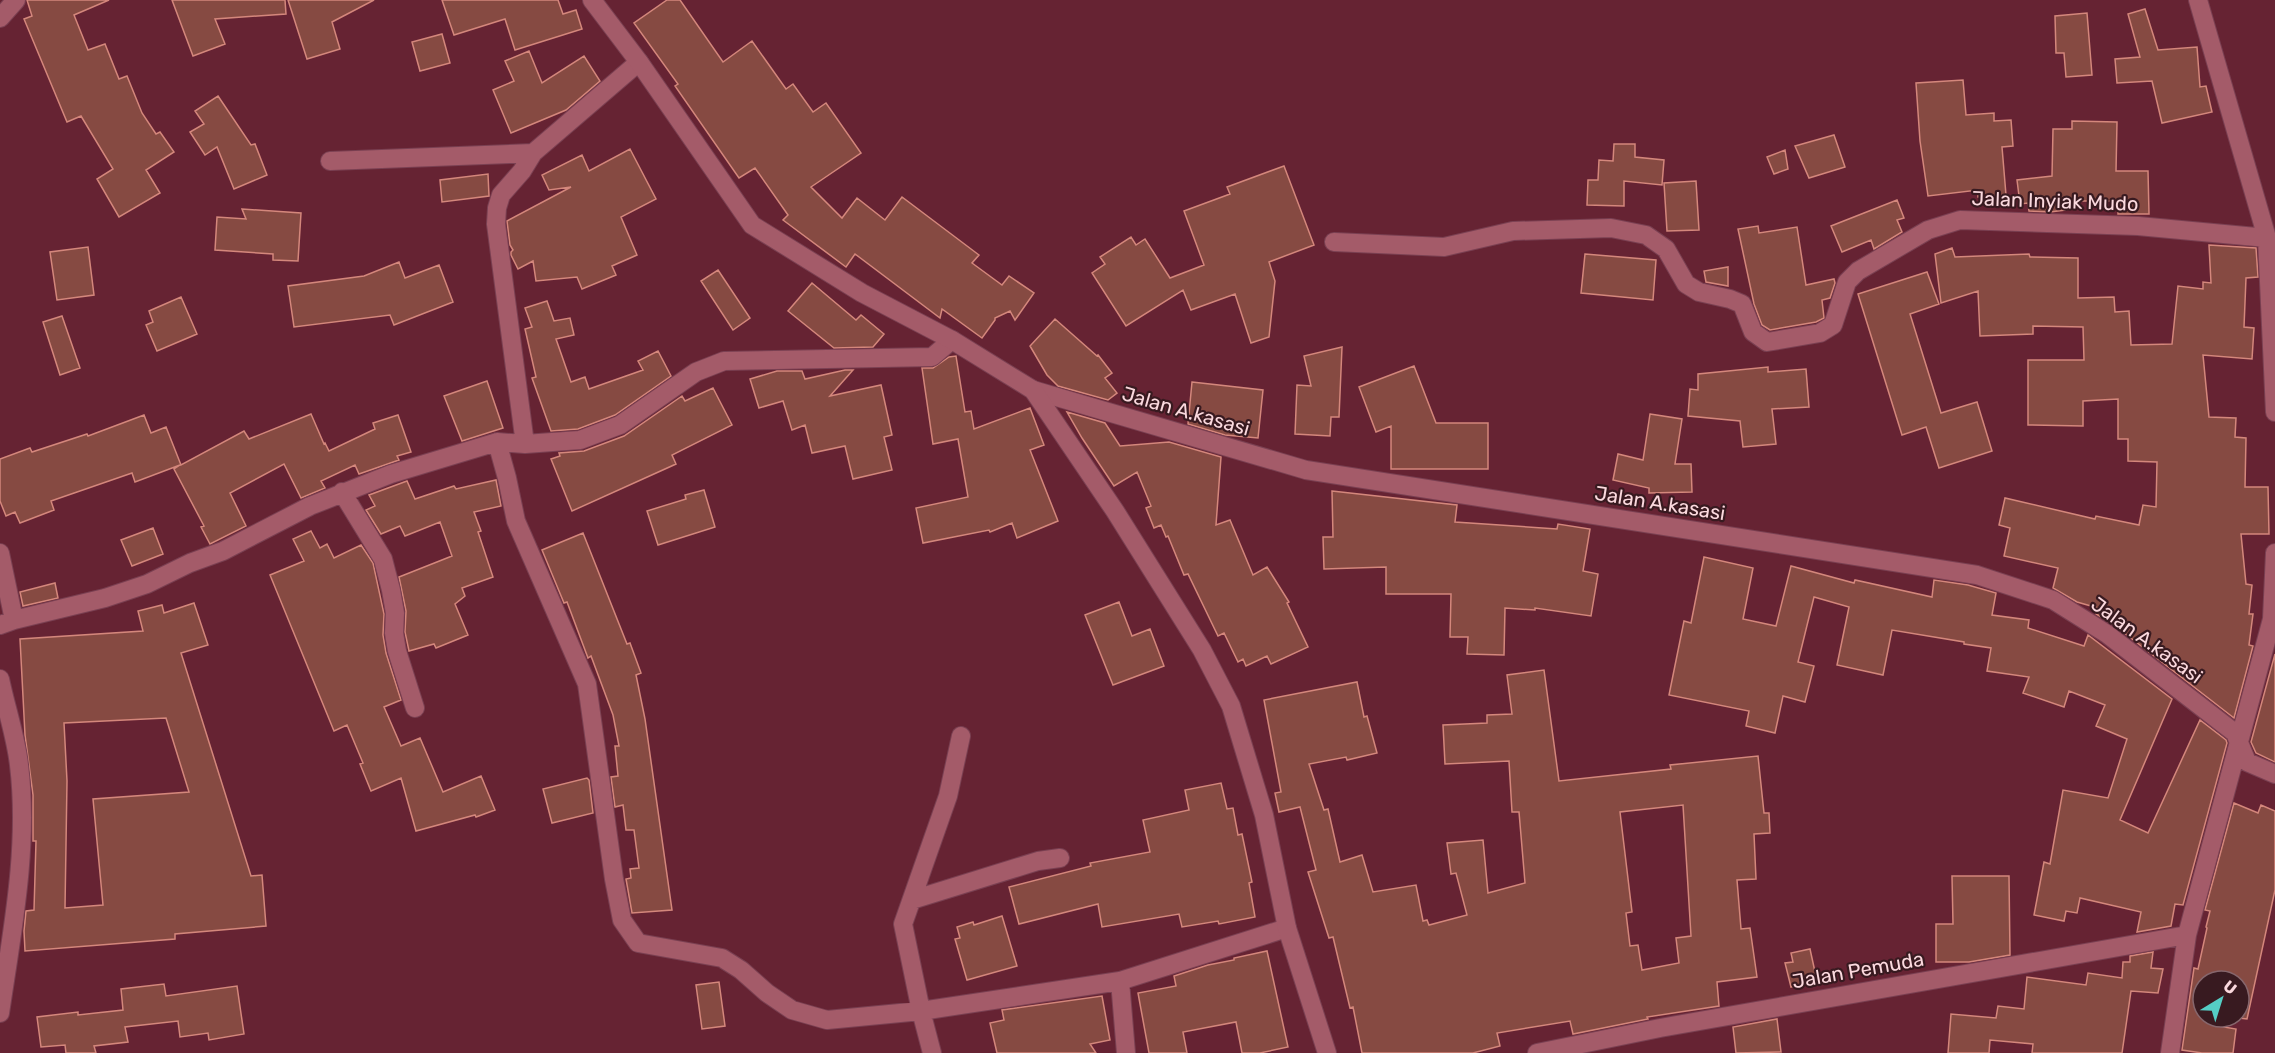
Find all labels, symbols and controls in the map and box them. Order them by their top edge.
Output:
street label: Jalan Inyiak Mudo [1971,186,2139,216]
street label: Jalan A.kasasi [1119,381,1253,441]
street label: Jalan A.kasasi [1593,481,1727,525]
street label: Jalan A.kasasi [2087,592,2207,688]
street label: Jalan Pemuda [1790,947,1926,993]
north arrow [2191,969,2251,1029]
text: U [2220,977,2240,999]

